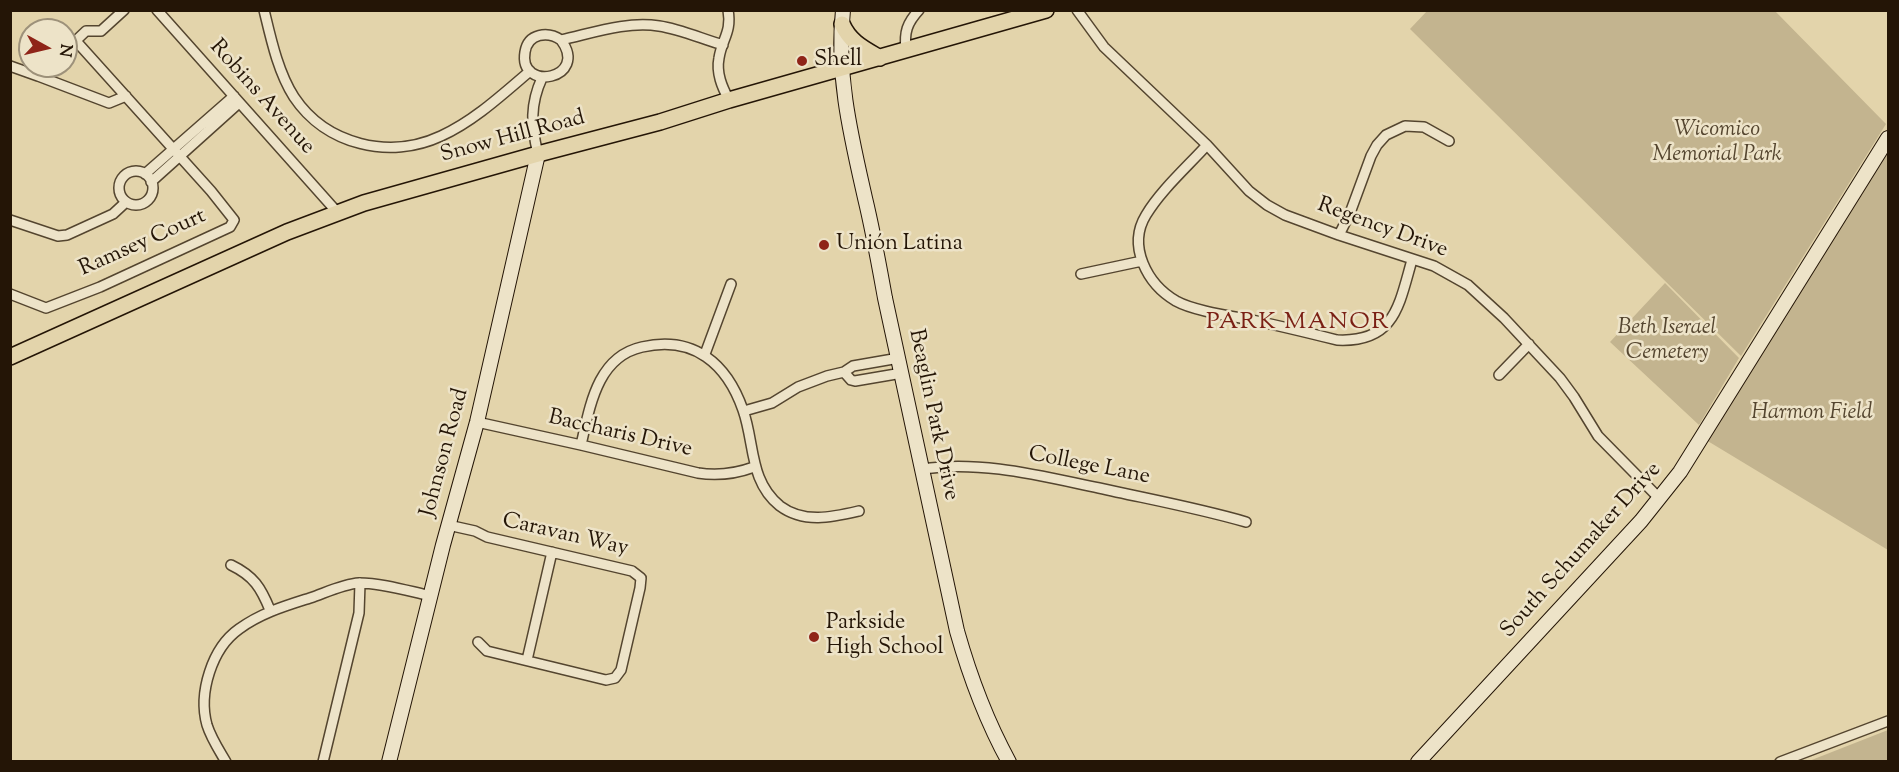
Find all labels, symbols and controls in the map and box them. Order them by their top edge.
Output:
north arrow [18,18,78,78]
street label: Robins Avenue [203,35,319,161]
text: N [52,42,77,58]
place label: Shell [814,48,862,74]
marker: Shell [795,54,809,68]
street label: Snow Hill Road [438,106,588,170]
park label: Wicomico Memorial Park [1652,118,1782,170]
street label: Regency Drive [1313,193,1451,265]
street label: Ramsey Court [76,204,210,284]
place label: Unión Latina [836,232,963,258]
marker: Unión Latina [817,238,831,252]
district label: PARK MANOR [1206,310,1390,338]
park label: Beth Iserael Cemetery [1618,316,1716,368]
street label: Beaglin Park Drive [901,327,963,503]
street label: Johnson Road [416,386,476,520]
park label: Harmon Field [1751,401,1873,427]
street label: Baccharis Drive [545,406,695,464]
street label: College Lane [1026,442,1152,492]
street label: South Schumaker Drive [1496,458,1668,644]
street label: Caravan Way [499,509,631,563]
place label: Parkside High School [826,611,944,662]
marker: Parkside High School [807,630,821,644]

